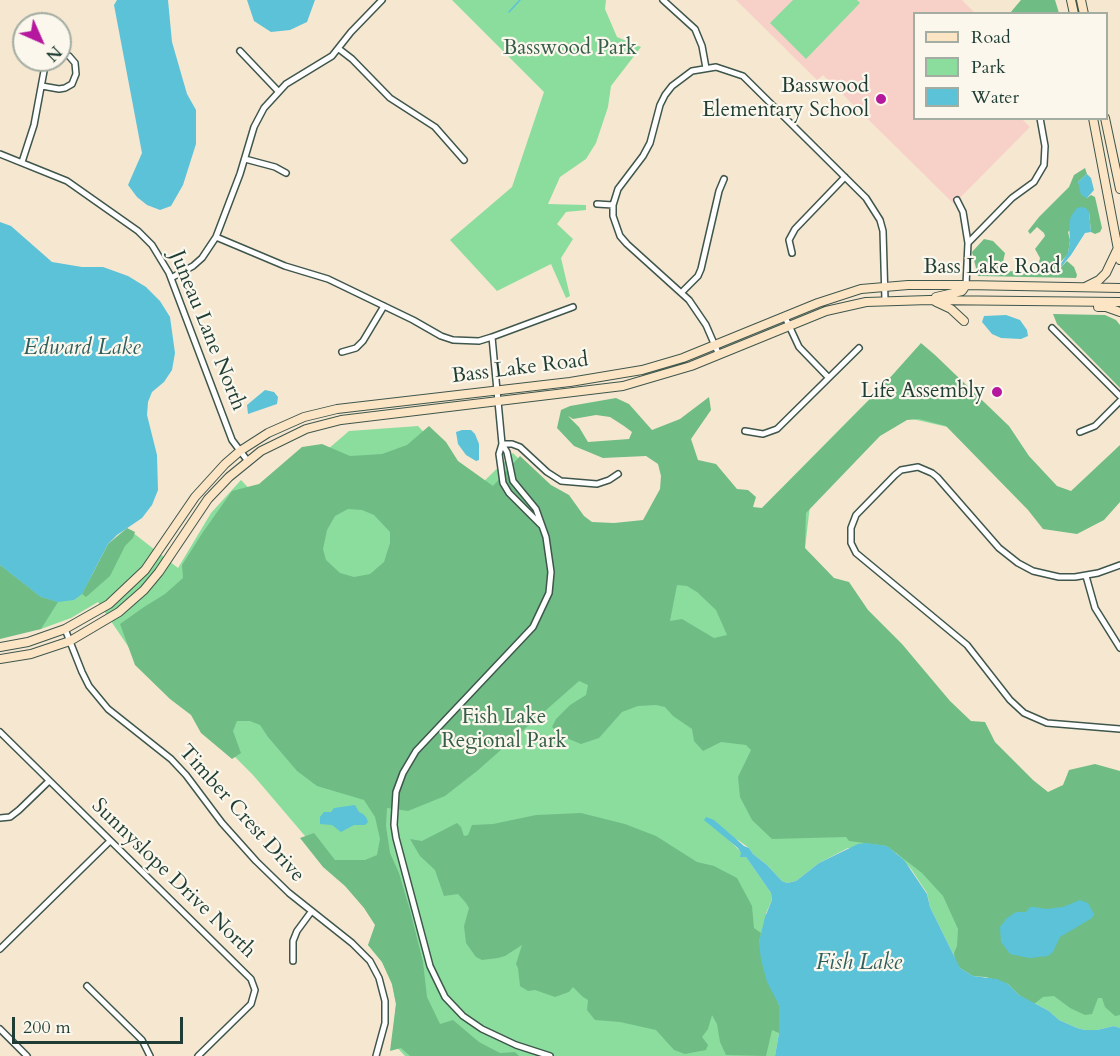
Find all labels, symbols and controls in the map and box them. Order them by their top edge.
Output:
north arrow [12,12,72,72]
legend [913,12,1108,120]
text: Road [971,25,1011,50]
park label: Basswood Park [503,36,637,62]
text: N [41,41,66,66]
text: Park [971,55,1006,80]
place label: Basswood Elementary School [702,74,869,124]
text: Water [971,85,1019,110]
marker: Basswood Elementary School [874,92,888,106]
street label: Juneau Lane North [163,247,251,415]
street label: Bass Lake Road [923,255,1061,281]
water label: Edward Lake [23,336,141,362]
street label: Bass Lake Road [450,348,590,390]
place label: Life Assembly [861,379,985,405]
marker: Life Assembly [990,385,1004,399]
park label: Fish Lake Regional Park [441,705,567,755]
street label: Timber Crest Drive [173,740,309,888]
street label: Sunnyslope Drive North [86,794,260,964]
water label: Fish Lake [816,951,902,977]
scale bar [15,1005,186,1043]
text: 200 m [23,1015,71,1040]

